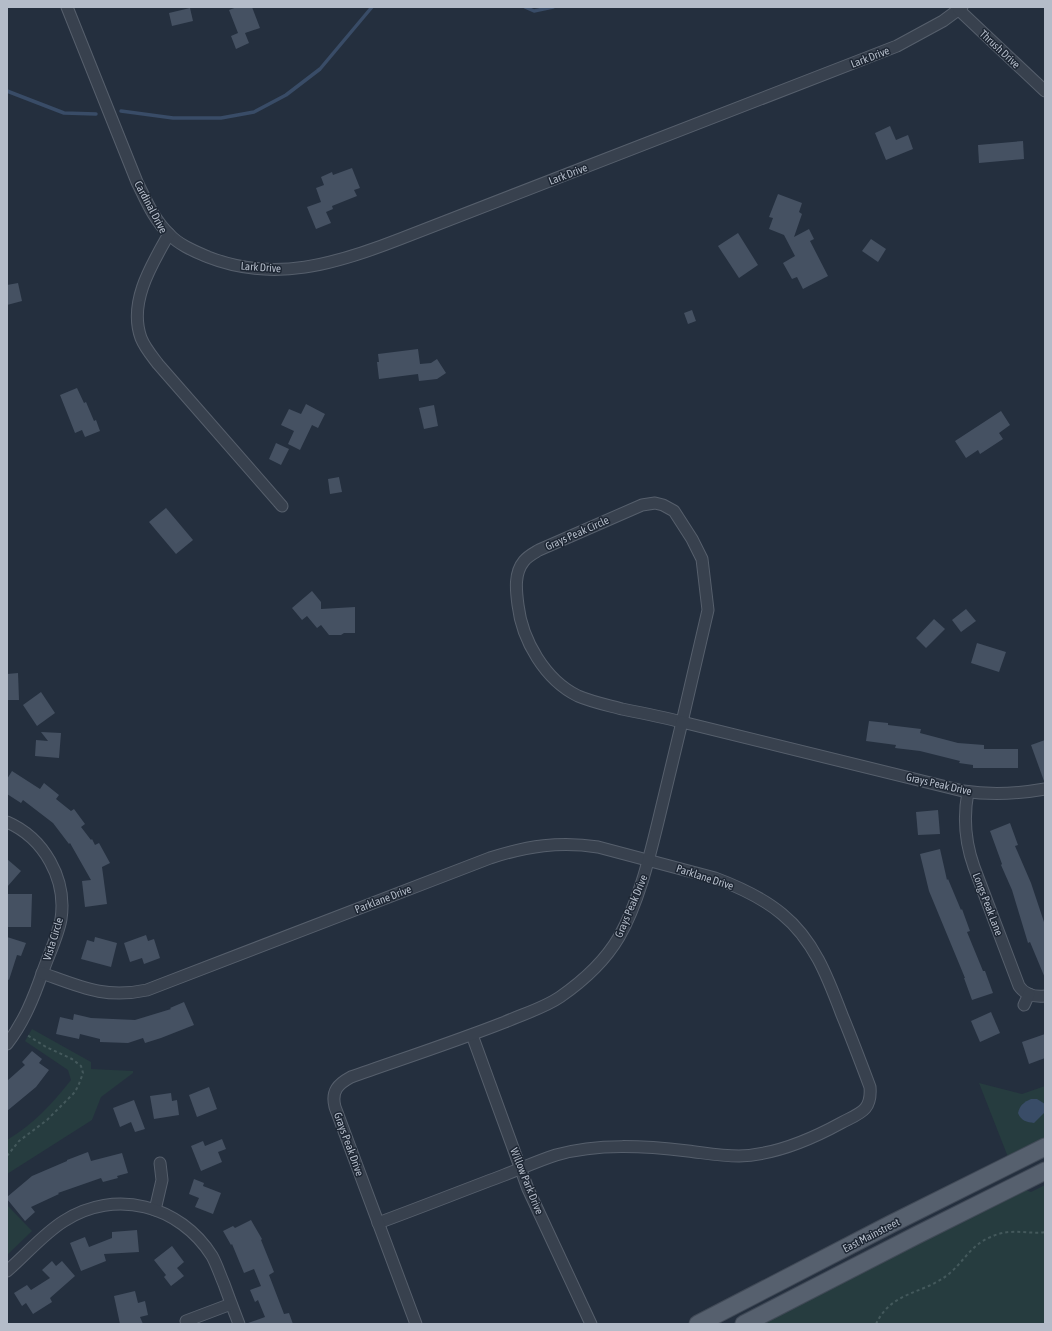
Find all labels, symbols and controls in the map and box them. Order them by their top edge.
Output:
street label: Thrush Drive [977,27,1023,71]
street label: Lark Drive [849,44,891,70]
street label: Lark Drive [547,161,589,187]
street label: Cardinal Drive [132,179,170,235]
street label: Lark Drive [240,260,282,274]
street label: Grays Peak Circle [543,514,611,552]
street label: Grays Peak Drive [905,771,973,797]
street label: Parklane Drive [675,862,735,892]
street label: Longs Peak Lane [971,871,1005,937]
street label: Grays Peak Drive [612,873,650,939]
street label: Parklane Drive [353,883,413,915]
street label: Vista Circle [41,916,65,962]
street label: Grays Peak Drive [332,1110,366,1178]
street label: Willow Park Drive [508,1146,546,1216]
street label: East Mainstreet [841,1216,901,1254]

